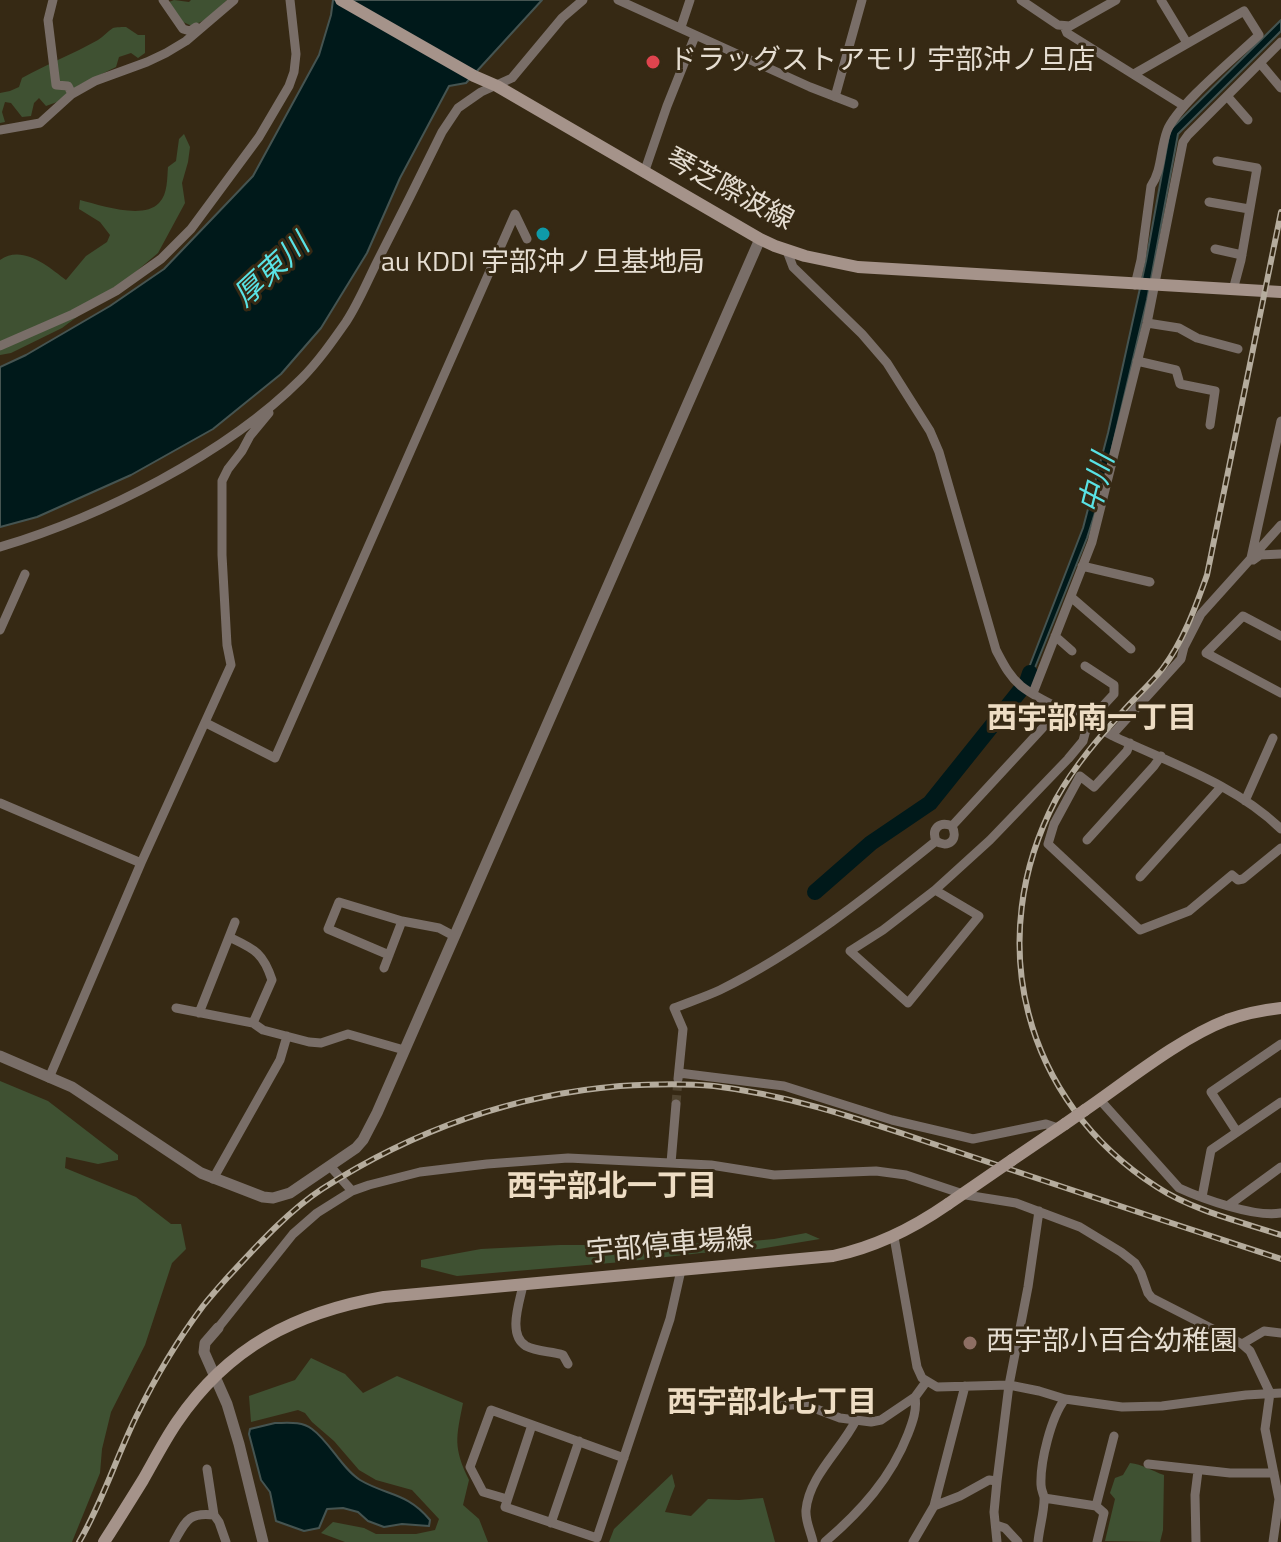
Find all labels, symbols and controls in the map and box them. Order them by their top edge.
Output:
place label: ドラッグストアモリ 宇部沖ノ旦店 [669,45,1095,79]
marker: ドラッグストアモリ 宇部沖ノ旦店 [644,53,662,71]
street label: 琴芝際波線 [659,143,799,239]
marker: au KDDI 宇部沖ノ旦基地局 [534,225,552,243]
water label: 厚東川 [228,228,318,316]
place label: au KDDI 宇部沖ノ旦基地局 [381,247,705,281]
water label: 中川 [1074,451,1124,517]
district label: 西宇部南一丁目 [987,703,1197,739]
district label: 西宇部北一丁目 [507,1171,717,1207]
street label: 宇部停車場線 [585,1223,755,1271]
place label: 西宇部小百合幼稚園 [986,1326,1238,1360]
marker: 西宇部小百合幼稚園 [961,1334,979,1352]
district label: 西宇部北七丁目 [667,1387,877,1423]

